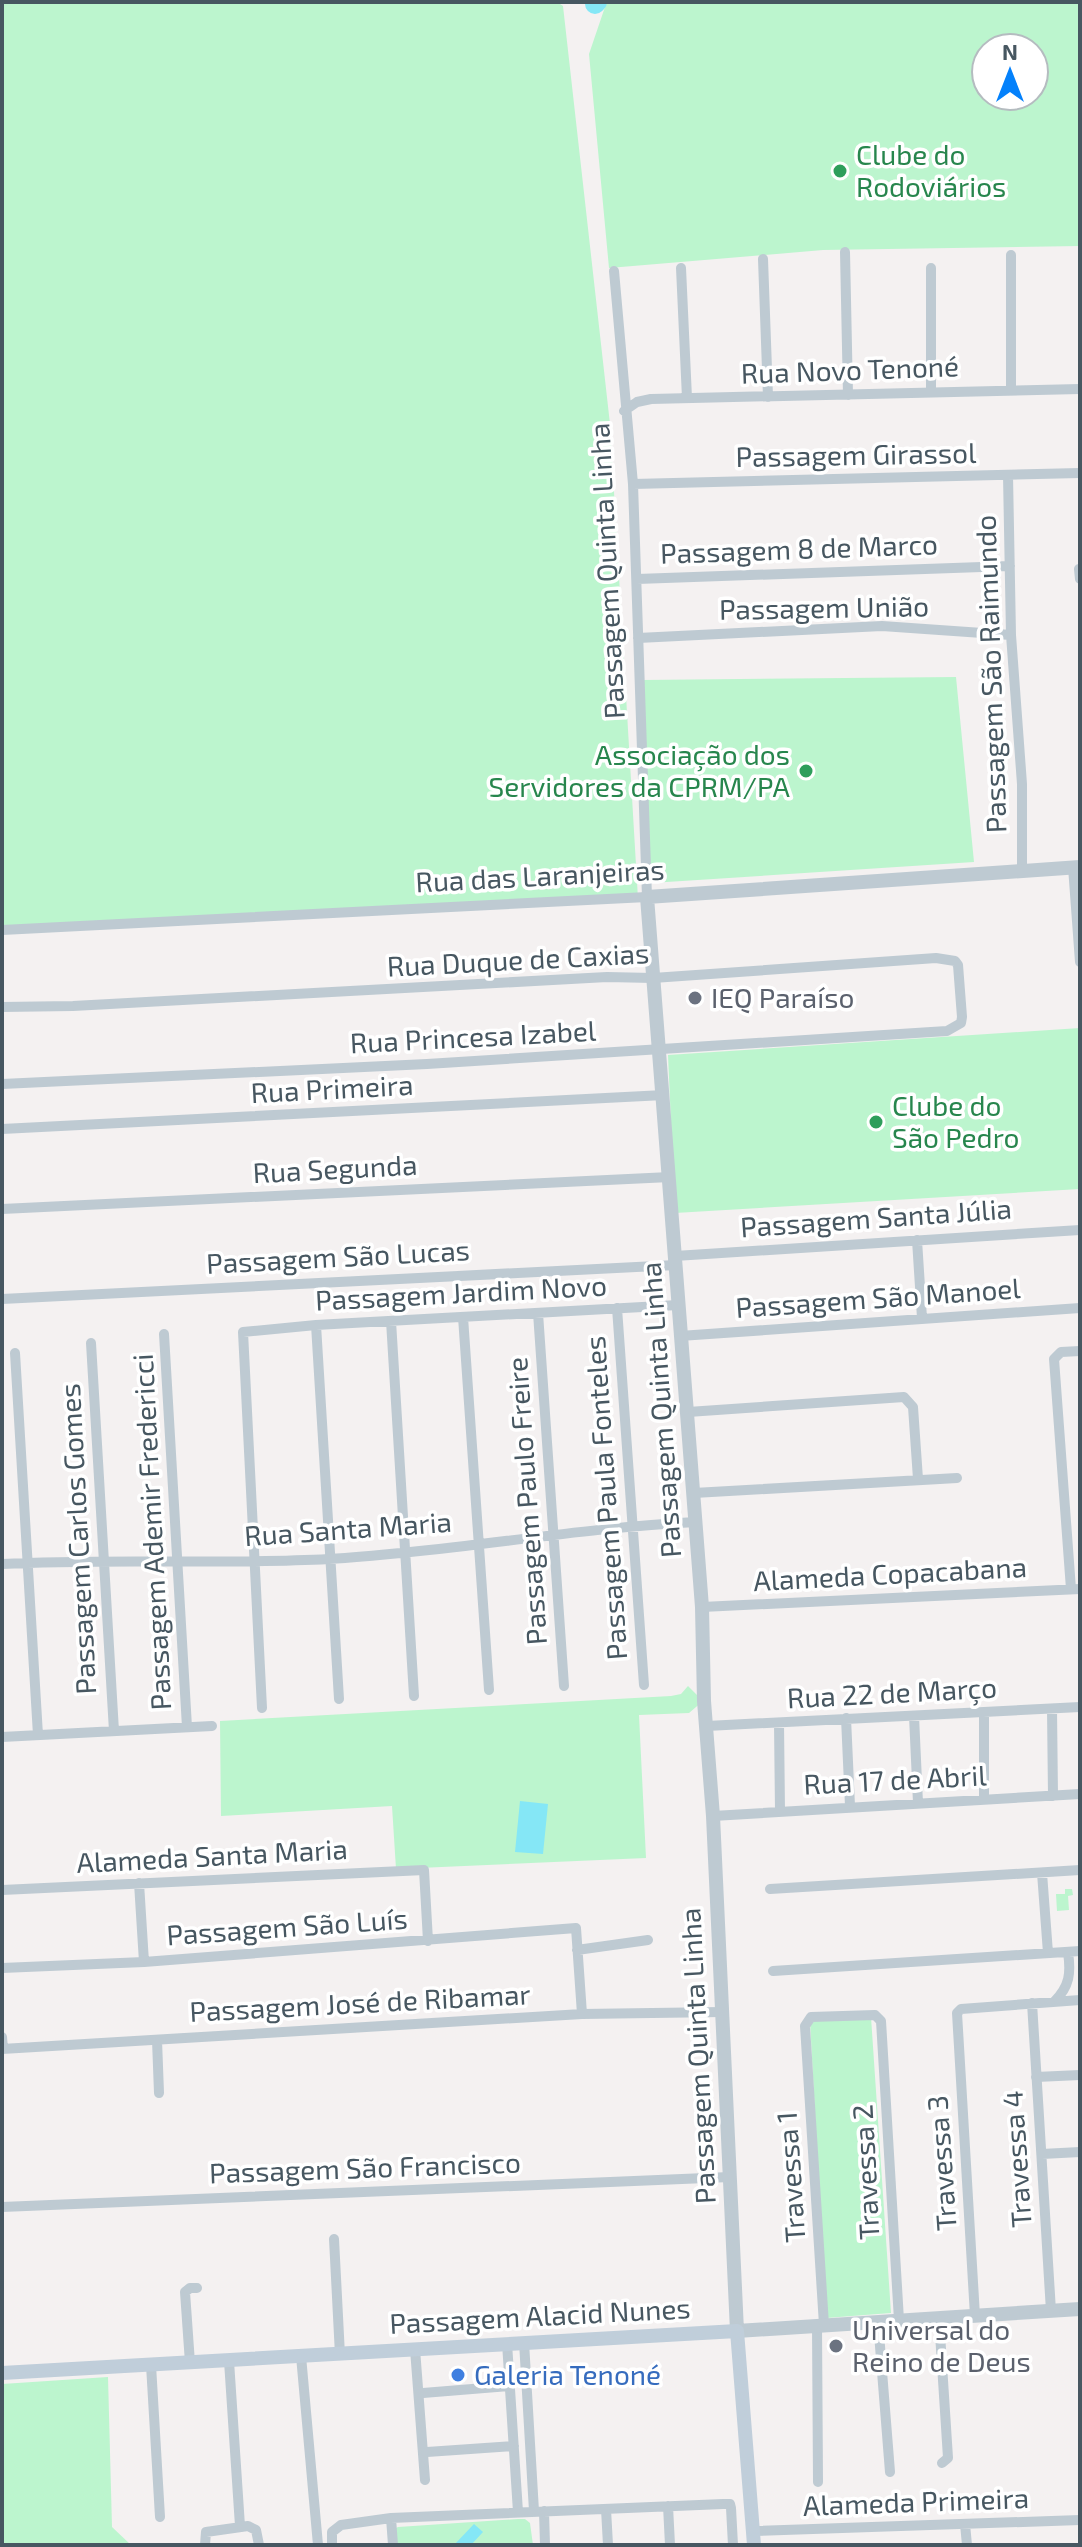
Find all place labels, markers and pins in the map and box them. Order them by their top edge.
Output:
place label: Clube do Rodoviários [856,137,1006,203]
marker: Clube do Rodoviários [831,162,849,180]
place label: Associação dos Servidores da CPRM/PA [488,737,791,803]
marker: Associação dos Servidores da CPRM/PA [797,762,815,780]
place label: IEQ Paraíso [711,980,854,1014]
marker: IEQ Paraíso [686,989,704,1007]
place label: Clube do São Pedro [892,1088,1019,1154]
marker: Clube do São Pedro [867,1113,885,1131]
place label: Universal do Reino de Deus [852,2312,1031,2378]
marker: Universal do Reino de Deus [827,2337,845,2355]
place label: Galeria Tenoné [474,2357,661,2391]
marker: Galeria Tenoné [449,2366,467,2384]

